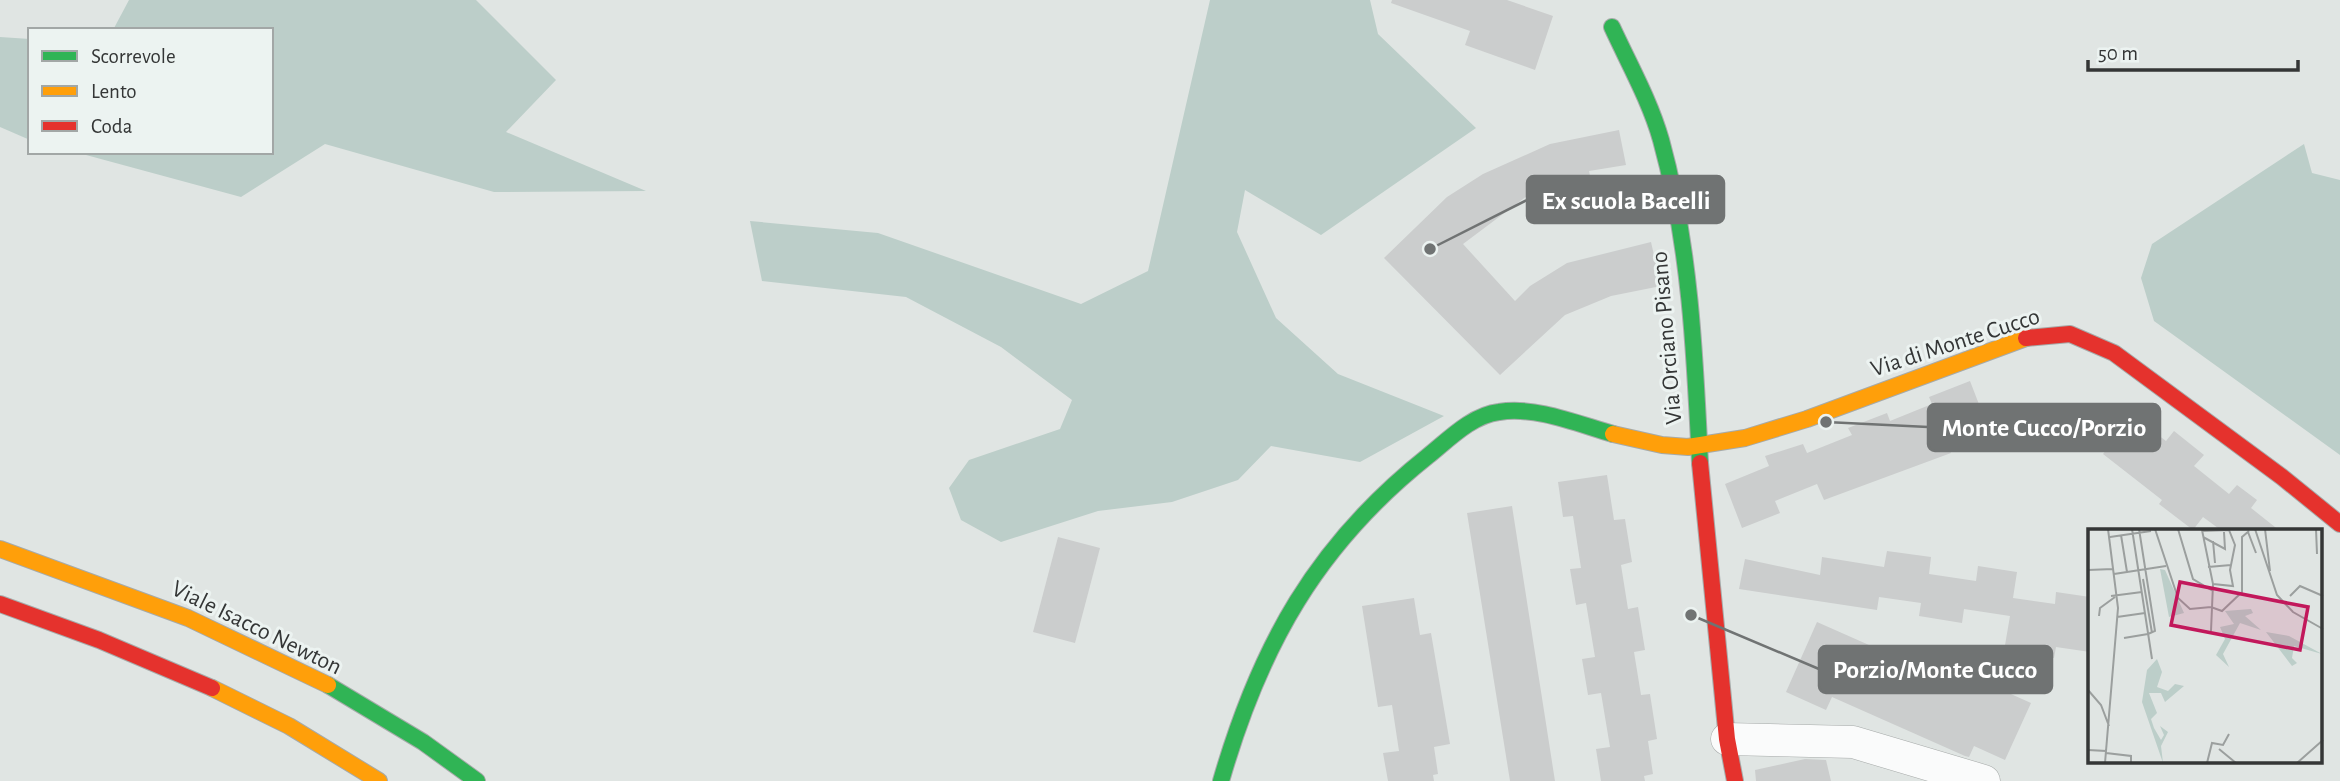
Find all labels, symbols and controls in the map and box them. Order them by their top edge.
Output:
legend [28,28,273,154]
scale bar [2088,28,2298,72]
text: 50 m [2098,43,2138,64]
text: Scorrevole [91,46,176,67]
text: Lento [91,81,137,102]
text: Coda [91,116,133,137]
callout: Ex scuola Bacelli [1527,176,1724,223]
text: Ex scuola Bacelli [1541,188,1711,214]
street label: Via Orciano Pisano [1647,250,1687,425]
street label: Via di Monte Cucco [1868,304,2043,382]
callout: Monte Cucco/Porzio [1928,404,2160,451]
text: Monte Cucco/Porzio [1942,415,2146,441]
inset map [2088,529,2322,764]
street label: Viale Isacco Newton [168,576,345,679]
callout: Porzio/Monte Cucco [1819,646,2052,693]
text: Porzio/Monte Cucco [1833,657,2037,683]

